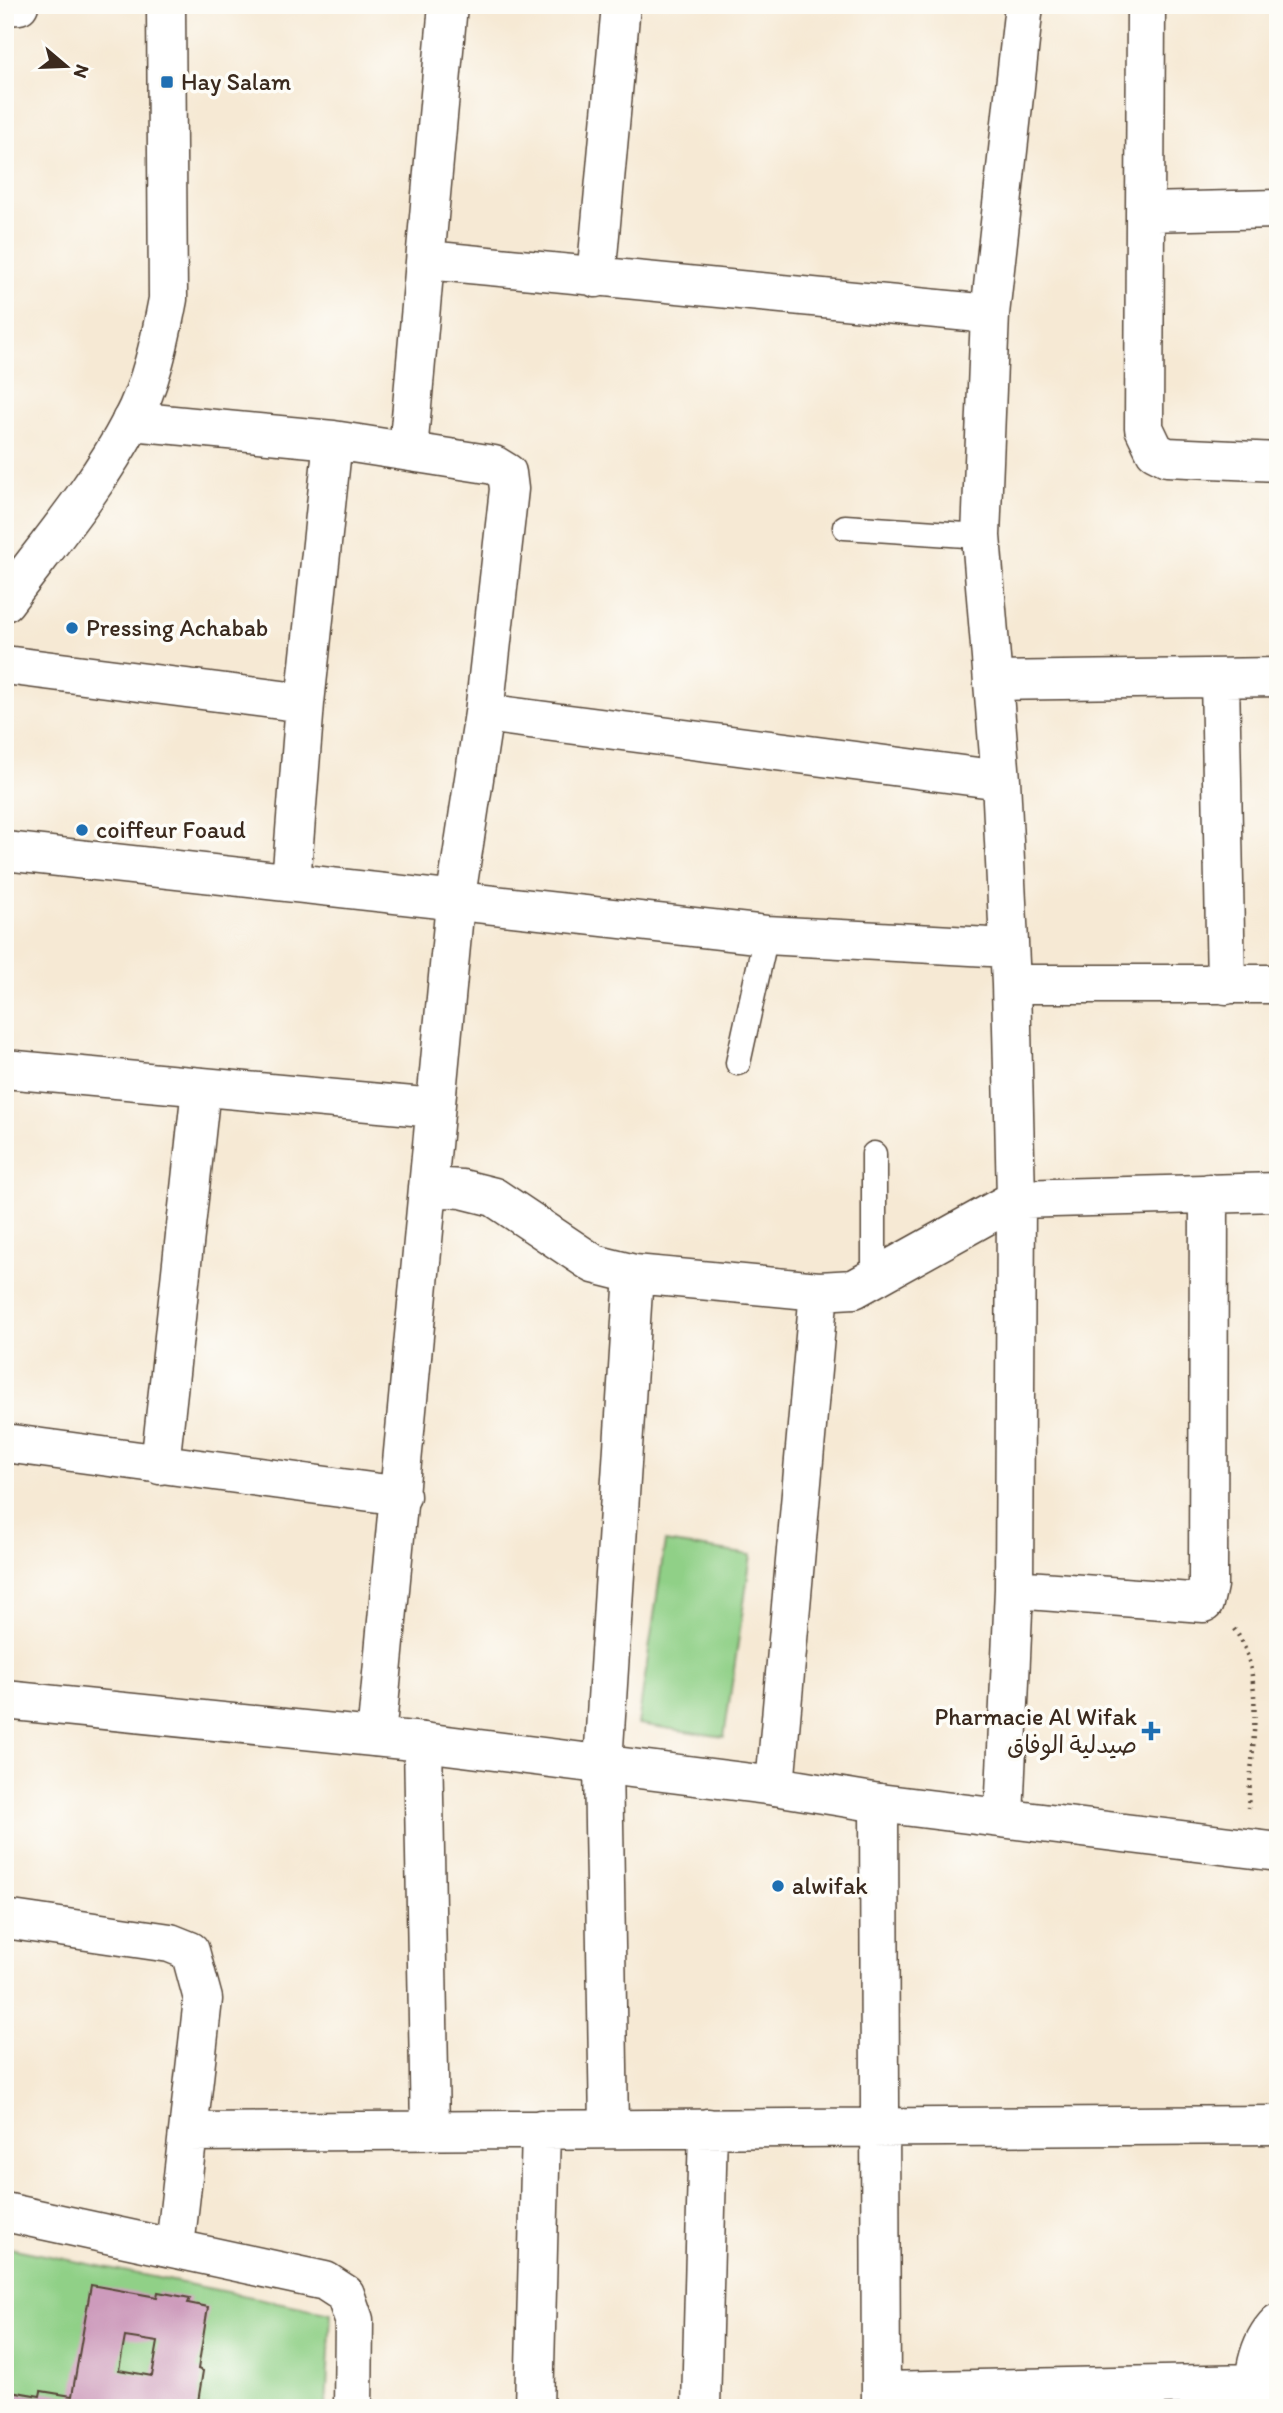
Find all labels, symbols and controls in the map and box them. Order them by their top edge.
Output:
north arrow [32,32,102,102]
text: N [69,62,95,81]
place label: Hay Salam [181,67,291,96]
marker: Hay Salam [159,74,175,90]
place label: Pressing Achabab [86,613,268,642]
marker: Pressing Achabab [64,620,80,636]
place label: coiffeur Foaud [96,815,246,844]
marker: coiffeur Foaud [74,822,90,838]
place label: Pharmacie Al Wifak صيدلية الوفاق [934,1702,1138,1761]
marker: Pharmacie Al Wifak صيدلية الوفاق [1143,1723,1159,1739]
place label: alwifak [792,1871,868,1900]
marker: alwifak [770,1878,786,1894]

